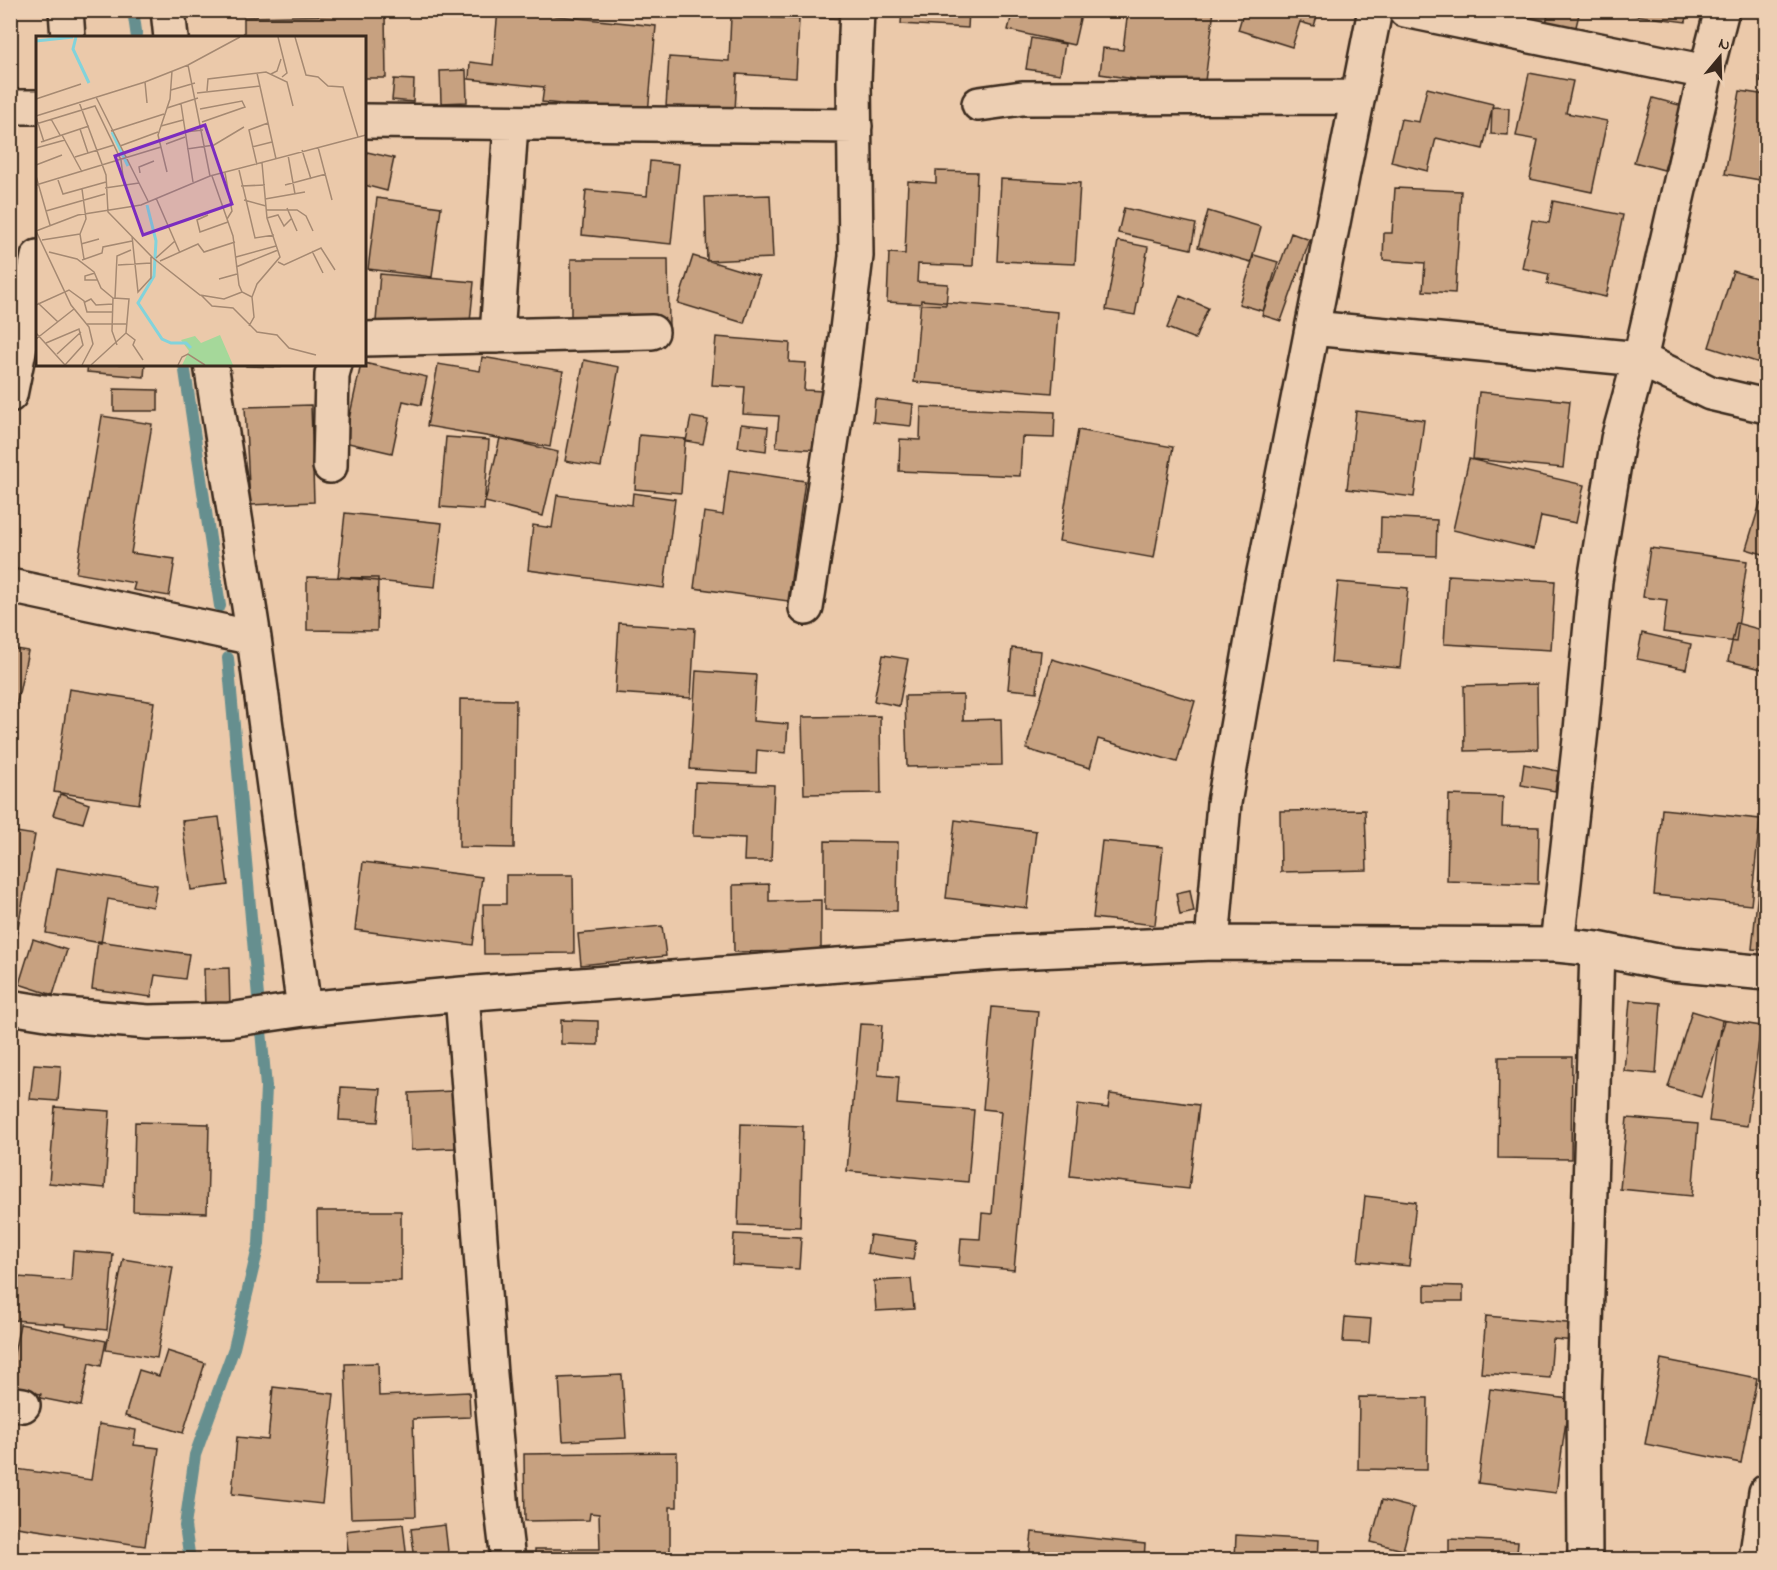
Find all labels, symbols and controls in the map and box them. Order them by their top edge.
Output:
north arrow [1690,27,1750,87]
text: N [1715,32,1733,58]
inset map [36,36,366,366]

